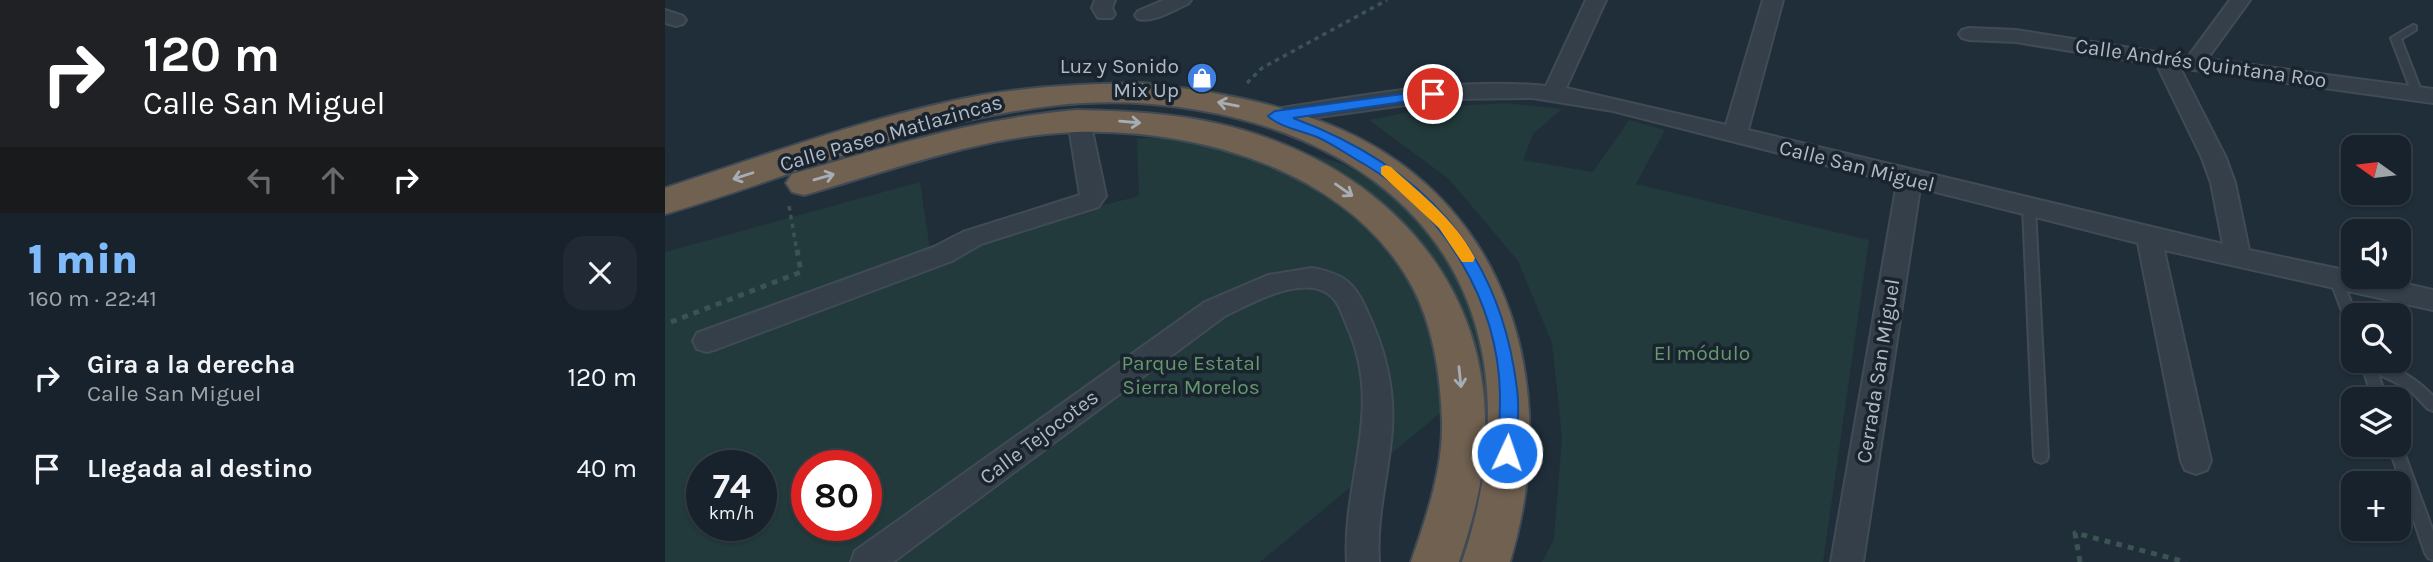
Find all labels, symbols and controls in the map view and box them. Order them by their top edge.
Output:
text: 120 m [143,26,280,83]
icon: right [28,28,119,119]
street label: Calle Andrés Quintana Roo [2074,33,2328,93]
place label: Luz y Sonido Mix Up [1060,54,1179,102]
shop icon: Luz y Sonido Mix Up [1185,61,1219,95]
pin [1403,64,1463,124]
icon: arrive [1414,75,1452,113]
text: Calle San Miguel [143,85,386,122]
street label: Calle Paseo Matlazincas [777,90,1005,176]
one-way arrow [1217,97,1240,111]
one-way arrow [1119,116,1141,129]
street label: Calle San Miguel [1777,135,1937,197]
north arrow [2341,135,2411,205]
map controls [2341,135,2411,541]
icon: left [241,161,279,199]
icon: ahead [314,161,352,199]
icon: right [387,161,425,199]
one-way arrow [813,170,835,183]
one-way arrow [732,171,754,183]
one-way arrow [1334,183,1353,197]
button: sound [2341,219,2411,289]
text: 1 min [28,234,138,284]
button: close [563,236,637,310]
street label: Cerrada San Miguel [1852,277,1904,465]
text: 160 m · 22:41 [28,285,157,312]
button: search [2341,303,2411,373]
park label: El módulo [1654,341,1750,365]
text: Gira a la derecha [87,349,296,380]
park label: Parque Estatal Sierra Morelos [1121,351,1261,399]
icon: right [28,359,66,397]
text: 120 m [567,362,637,393]
one-way arrow [1454,365,1467,388]
text: Calle San Miguel [87,380,261,407]
street label: Calle Tejocotes [975,385,1103,489]
button: layers [2341,387,2411,457]
position arrow [1470,416,1544,490]
icon: arrive [28,450,66,488]
speed limit sign: 80 [791,450,882,541]
text: Llegada al destino [87,453,313,484]
text: 40 m [577,453,637,484]
text: 74 [712,466,751,507]
button: + [2341,471,2411,541]
text: km/h [709,502,754,524]

